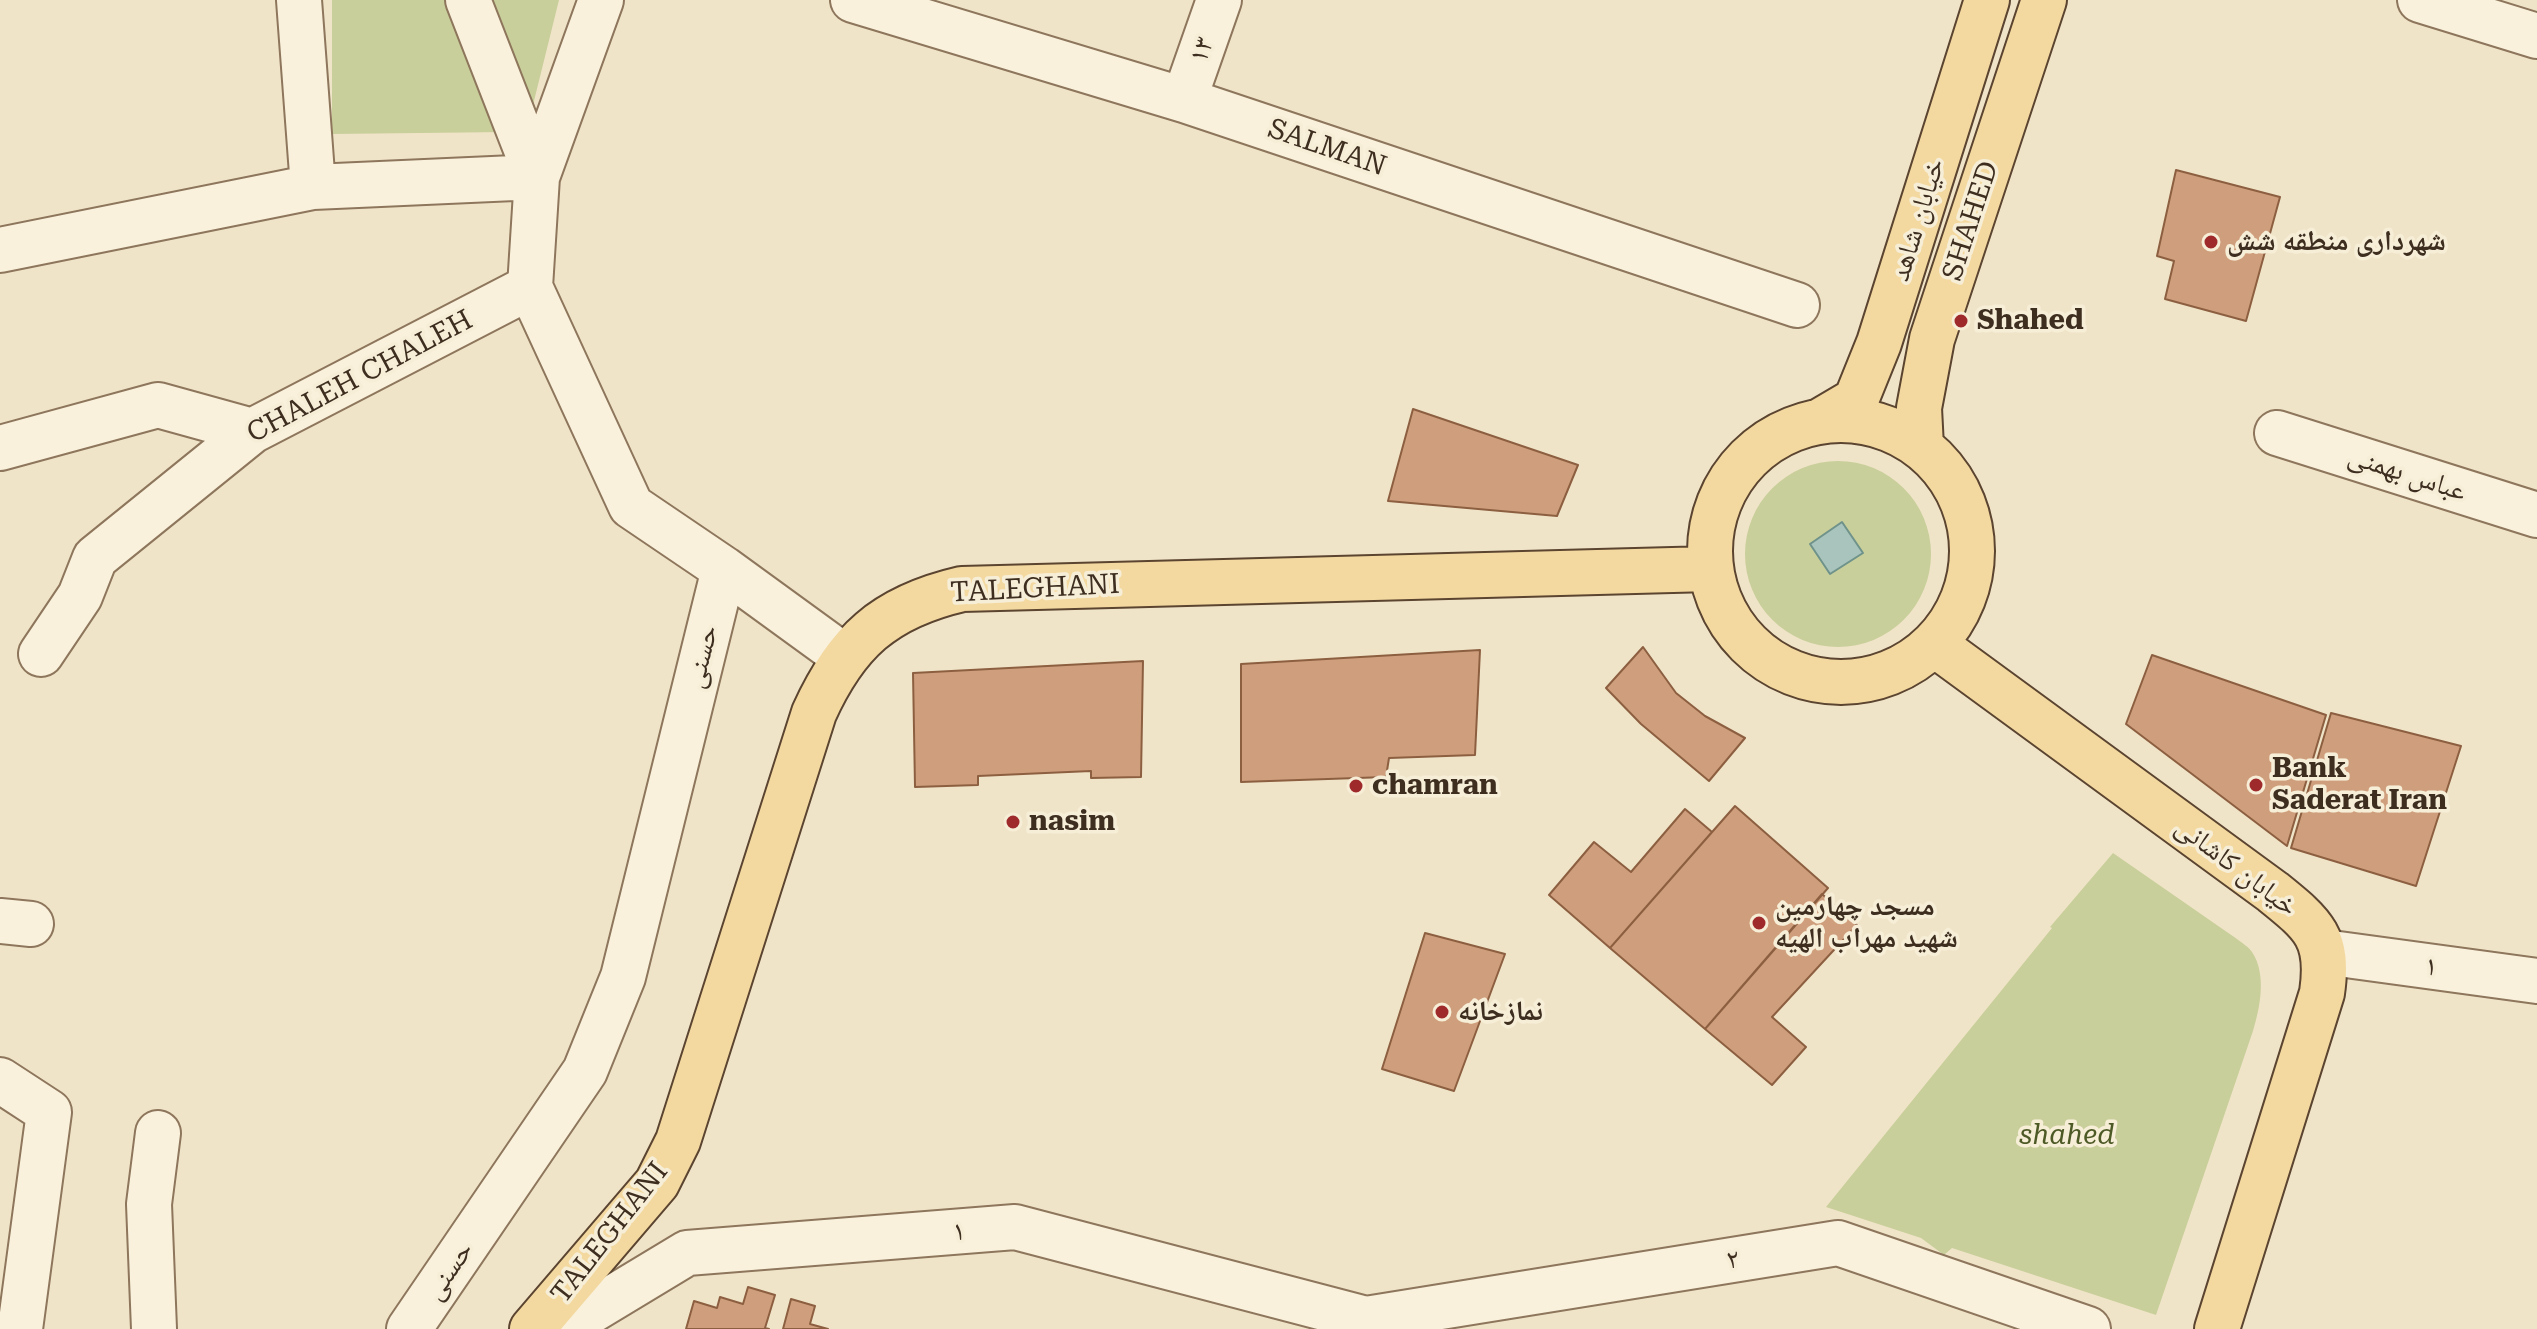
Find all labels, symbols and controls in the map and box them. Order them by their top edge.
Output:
street label: ۱۳ [1182,32,1222,68]
street label: SALMAN [1264,112,1390,184]
street label: خیابان شاهد [1883,155,1953,285]
street label: SHAHED [1936,157,2006,285]
place label: شهرداری منطقه شش [2227,225,2446,259]
marker: شهرداری منطقه شش [2202,233,2220,251]
street label: CHALEH CHALEH [242,303,478,451]
place label: Shahed [1977,304,2084,338]
marker: Shahed [1952,312,1970,330]
street label: عباس بهمنی [2344,439,2470,509]
street label: TALEGHANI [949,568,1121,610]
street label: حسنی [678,622,726,692]
place label: Bank Saderat Iran [2272,752,2447,818]
place label: chamran [1372,769,1498,803]
marker: Bank Saderat Iran [2247,776,2265,794]
marker: chamran [1347,777,1365,795]
place label: nasim [1029,805,1115,839]
street label: خیابان کاشانی [2168,810,2304,924]
marker: nasim [1004,813,1022,831]
place label: مسجد چهارمین شهید مهراب الهیه [1775,890,1958,956]
marker: مسجد چهارمین شهید مهراب الهیه [1750,914,1768,932]
street label: ۱ [2422,949,2440,985]
place label: نمازخانه [1458,995,1543,1029]
marker: نمازخانه [1433,1003,1451,1021]
park label: shahed [2019,1119,2115,1153]
street label: TALEGHANI [545,1156,675,1310]
street label: ۱ [952,1215,966,1249]
street label: حسنی [417,1235,481,1307]
street label: ۲ [1724,1242,1742,1278]

